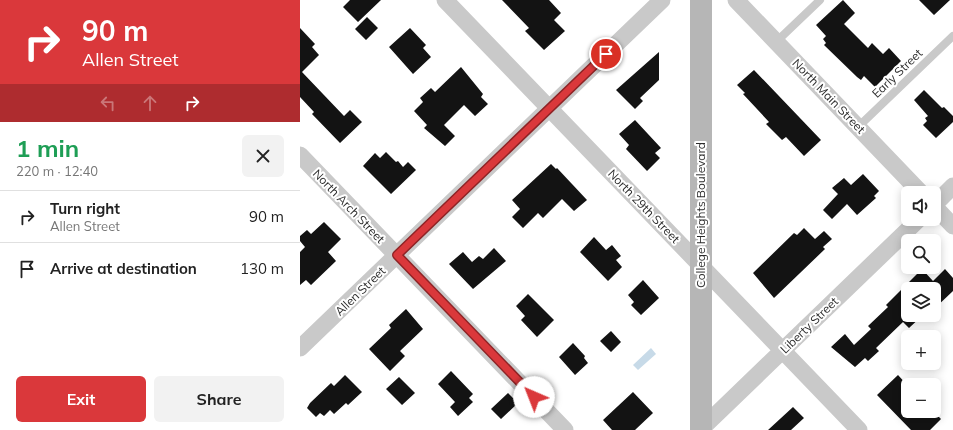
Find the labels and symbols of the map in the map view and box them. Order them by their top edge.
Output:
pin [589,37,623,71]
street label: Early Street [869,45,925,101]
street label: North Main Street [789,55,869,137]
street label: College Heights Boulevard [693,142,708,288]
street label: North Arch Street [310,166,388,246]
street label: North 29th Street [605,166,683,246]
street label: Allen Street [332,263,388,319]
street label: Liberty Street [777,294,841,356]
position arrow [513,376,555,418]

